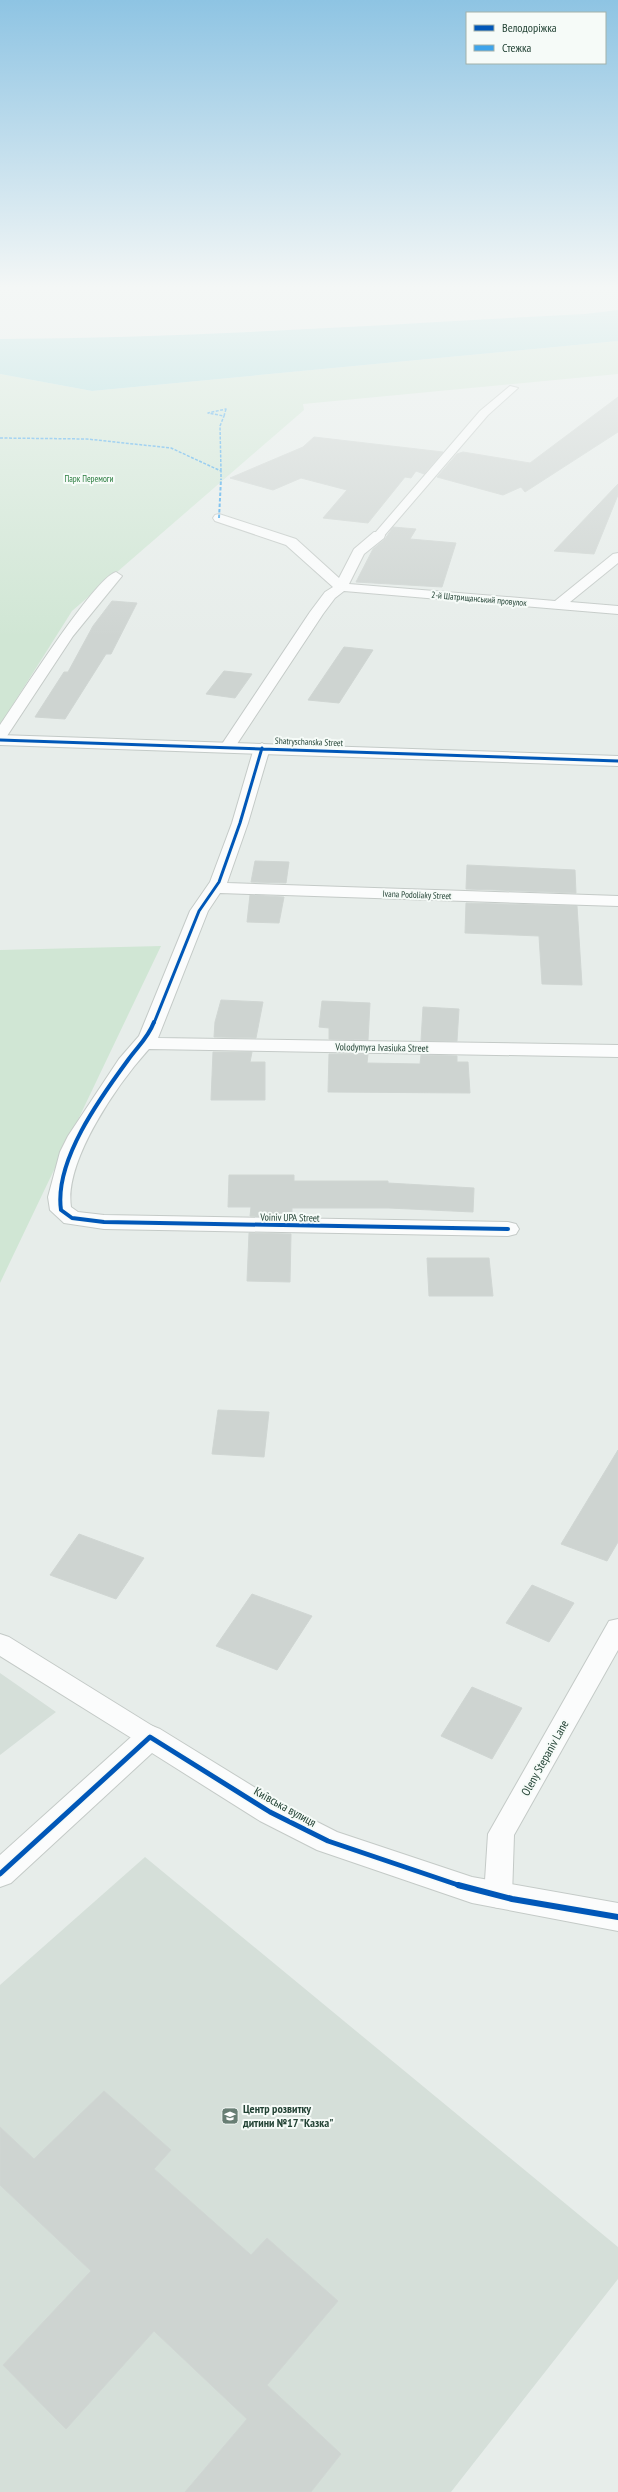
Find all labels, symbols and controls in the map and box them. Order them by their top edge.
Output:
legend [466,12,606,64]
text: Велодоріжка [502,20,557,35]
text: Стежка [502,40,532,55]
park label: Парк Перемоги [65,473,114,484]
street label: 2-й Шатрищанський провулок [431,589,528,608]
street label: Shatryschanska Street [275,735,344,748]
street label: Ivana Podoliaky Street [382,888,452,901]
street label: Volodymyra Ivasiuka Street [334,1040,429,1055]
street label: Voiniv UPA Street [259,1210,320,1225]
street label: Oleny Stepaniv Lane [518,1717,572,1798]
street label: Київська вулиця [251,1783,319,1830]
place label: Центр розвитку дитини №17 "Казка" [242,2101,333,2130]
school or university icon: Центр розвитку дитини №17 "Казка" [220,2106,240,2126]

